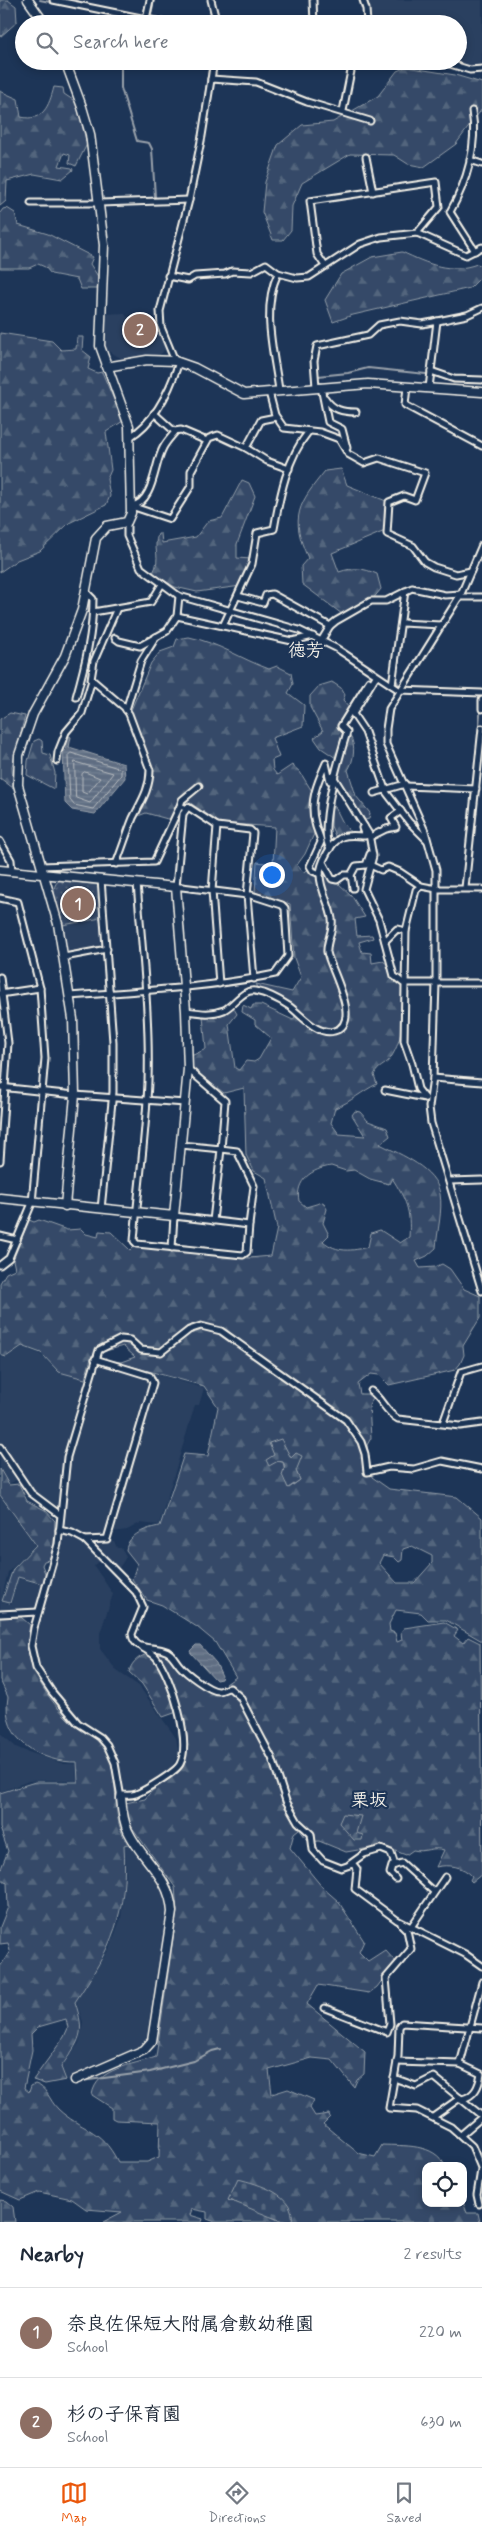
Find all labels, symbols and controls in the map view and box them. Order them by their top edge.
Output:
search box [15,15,467,70]
icon: search [33,29,61,57]
text: Search here [73,30,169,55]
pin: 2 [124,311,156,349]
district label: 徳芳 [288,639,324,663]
your location [259,862,285,888]
pin: 1 [62,885,94,923]
district label: 栗坂 [351,1789,387,1813]
map controls [422,2162,467,2207]
button: locate [422,2162,467,2207]
text: Nearby [20,2241,84,2269]
text: 2 results [404,2244,462,2265]
text: 奈良佐保短大附属倉敷幼稚園 [67,2312,314,2337]
text: 1 [32,2322,40,2343]
text: 220 m [419,2322,462,2343]
text: School [67,2337,108,2358]
text: 杉の子保育園 [67,2402,181,2427]
text: 2 [32,2412,40,2433]
text: 630 m [420,2412,462,2433]
text: School [67,2427,108,2448]
tab: Map [60,2479,88,2527]
tab: Directions [209,2479,266,2527]
tab: Saved [386,2479,422,2527]

